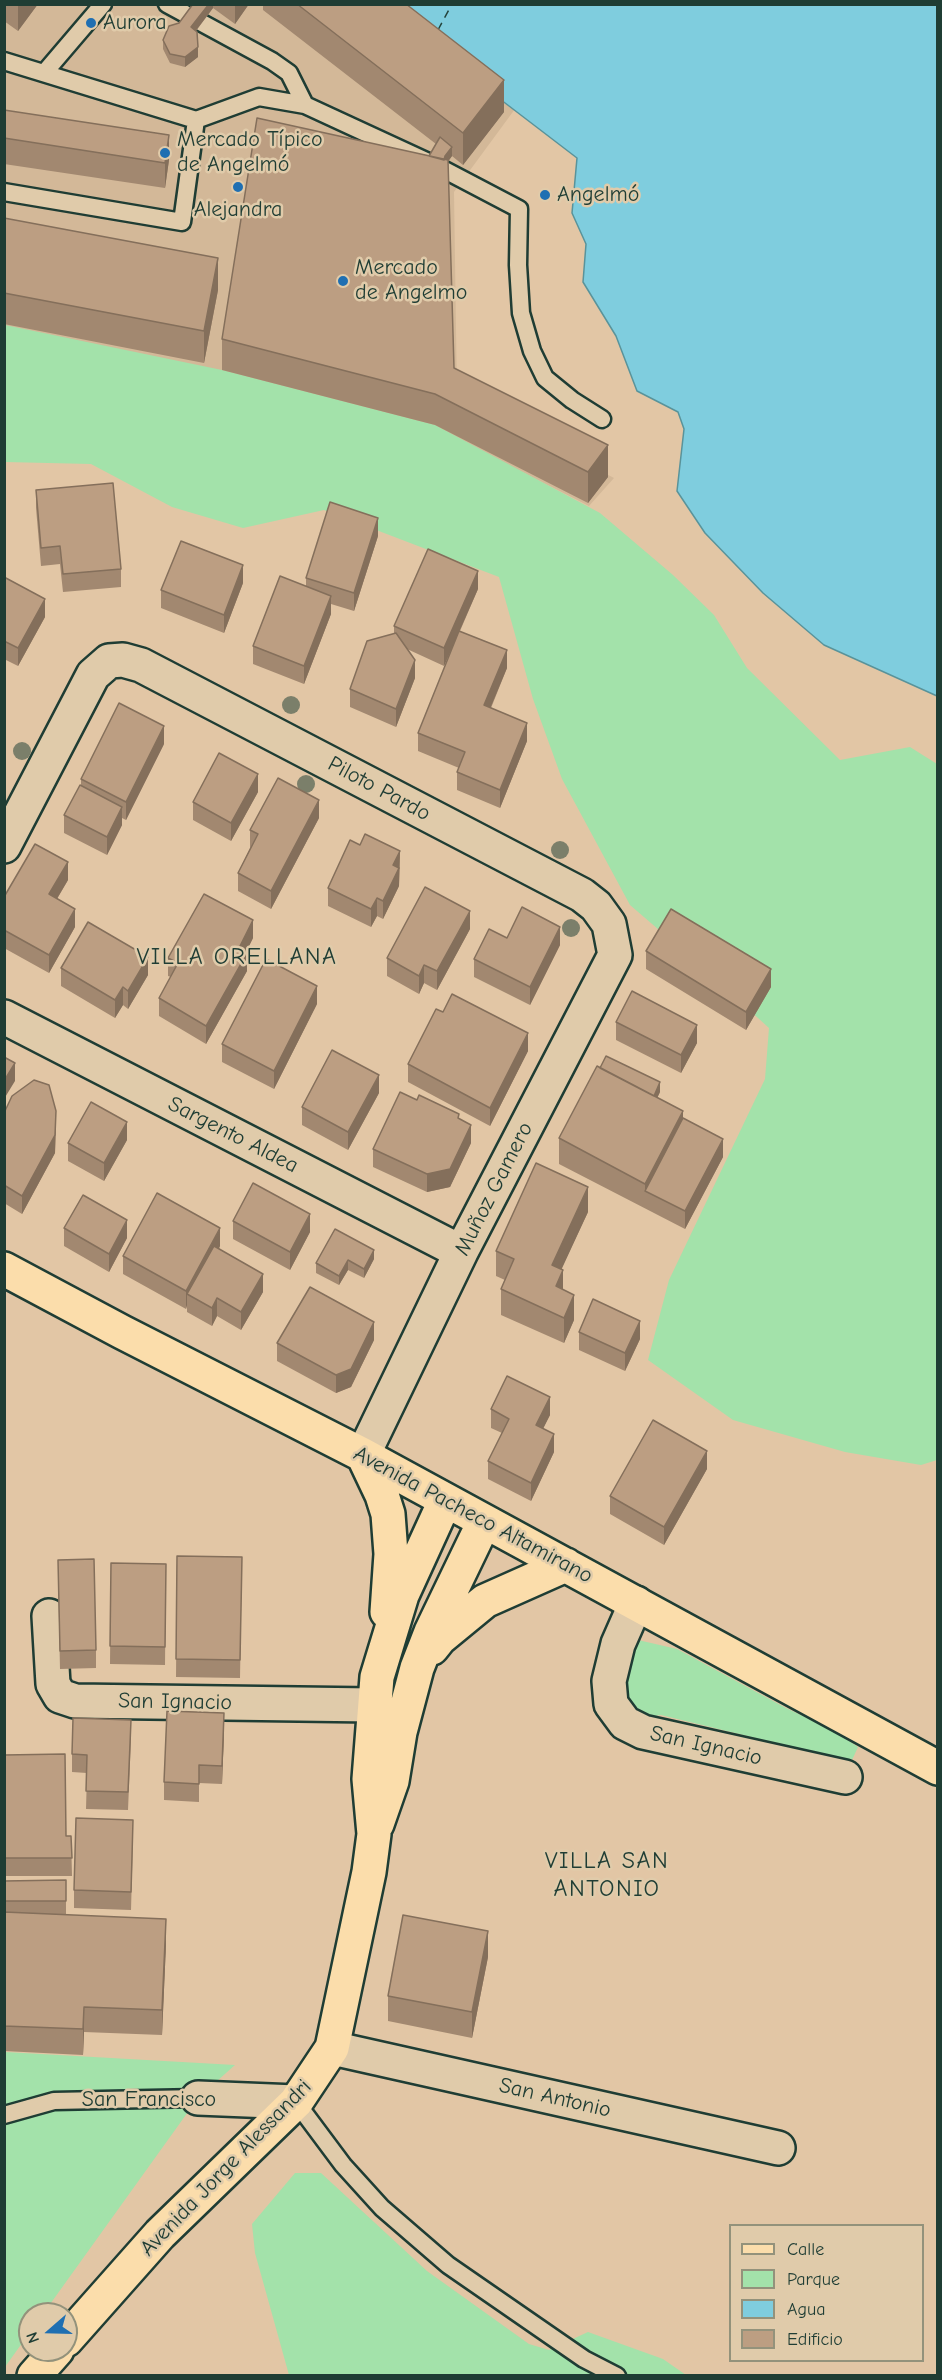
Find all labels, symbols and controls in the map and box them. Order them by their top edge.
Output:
place label: Aurora [103,10,167,36]
marker: Aurora [84,16,98,30]
place label: Mercado Típico de Angelmó [177,127,323,178]
marker: Mercado Típico de Angelmó [158,146,172,160]
marker: Alejandra [231,180,245,194]
place label: Angelmó [557,182,639,208]
marker: Angelmó [538,188,552,202]
place label: Alejandra [194,197,282,223]
place label: Mercado de Angelmo [355,255,467,306]
marker: Mercado de Angelmo [336,274,350,288]
street label: Piloto Pardo [323,751,435,827]
district label: VILLA ORELLANA [136,943,338,971]
street label: Sargento Aldea [163,1091,303,1179]
street label: Muñoz Gamero [449,1118,539,1260]
street label: Avenida Pacheco Altamirano [349,1441,597,1589]
street label: San Ignacio [118,1688,232,1716]
street label: San Ignacio [647,1720,765,1772]
district label: VILLA SAN ANTONIO [545,1847,669,1903]
street label: San Antonio [496,2072,614,2124]
street label: Avenida Jorge Alessandri [135,2074,317,2262]
street label: San Francisco [82,2087,216,2113]
legend [729,2224,924,2362]
text: Calle [787,2239,824,2260]
text: Parque [787,2269,840,2290]
text: Agua [787,2299,825,2320]
north arrow [18,2302,78,2362]
text: N [23,2329,43,2345]
text: Edificio [787,2329,843,2350]

